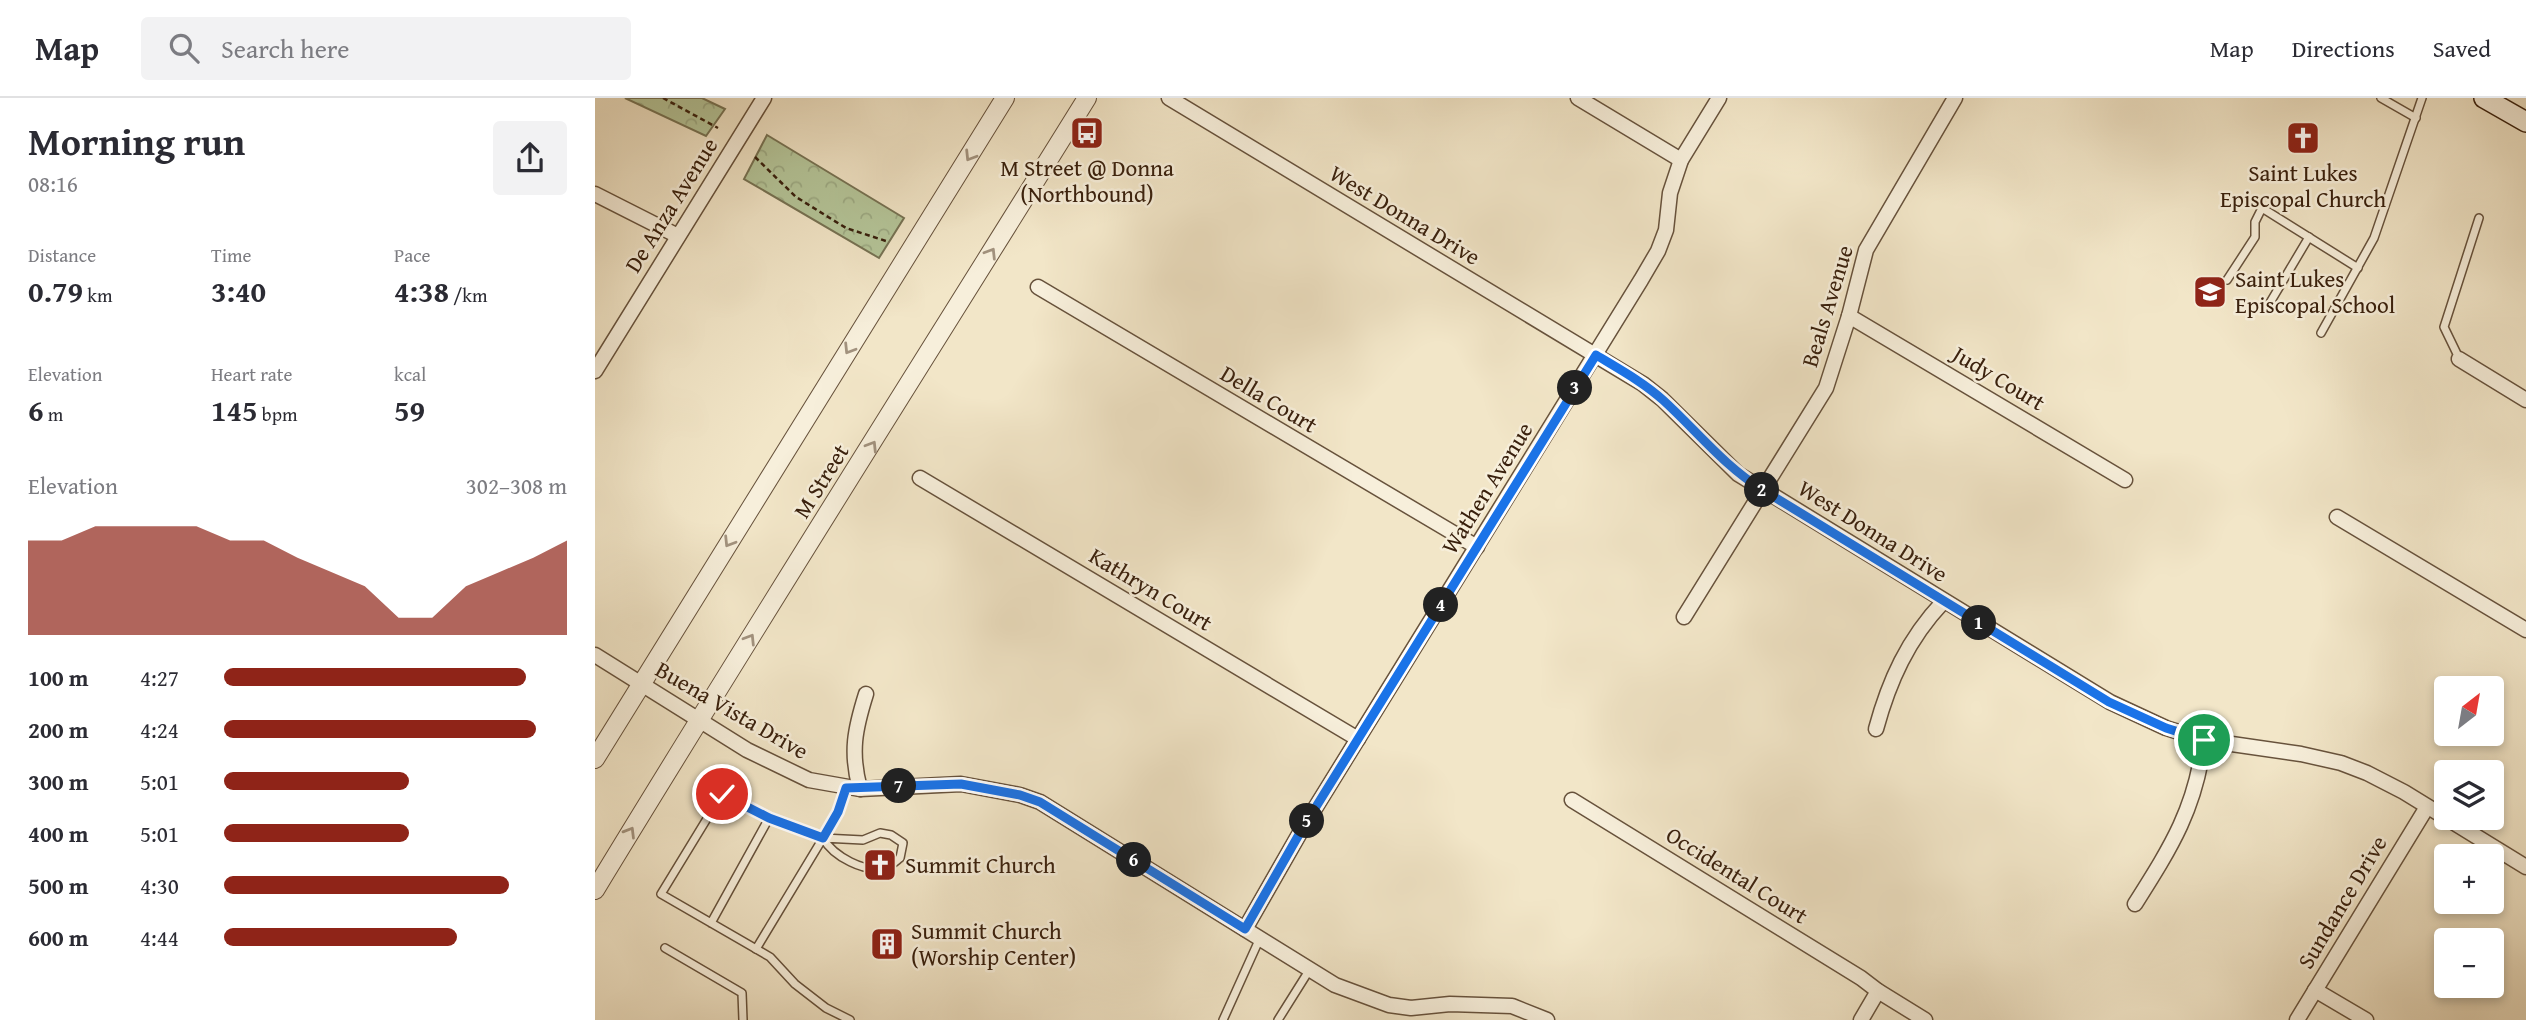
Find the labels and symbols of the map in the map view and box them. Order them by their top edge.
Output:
bus stop icon: M Street @ Donna (Northbound) [1068,114,1106,152]
church icon: Saint Lukes Episcopal Church [2284,119,2322,157]
street label: De Anza Avenue [616,131,725,279]
one-way arrow [965,148,978,161]
place label: M Street @ Donna (Northbound) [1000,151,1174,210]
street label: West Donna Drive [1324,156,1487,273]
place label: Saint Lukes Episcopal Church [2220,156,2386,215]
street label: Beals Avenue [1792,241,1861,371]
one-way arrow [983,247,996,260]
place label: Saint Lukes Episcopal School [2235,262,2395,321]
school or university icon: Saint Lukes Episcopal School [2191,273,2229,311]
street label: Judy Court [1944,335,2052,418]
one-way arrow [845,341,858,354]
street label: Della Court [1215,357,1324,441]
pin: 3 [1557,370,1593,406]
street label: Wathen Avenue [1433,415,1540,560]
street label: M Street [785,437,856,524]
one-way arrow [863,441,876,454]
street label: West Donna Drive [1792,471,1954,590]
pin: 2 [1745,472,1779,508]
one-way arrow [724,534,737,547]
street label: Kathryn Court [1083,539,1219,638]
pin: 4 [1423,588,1459,622]
pin: 1 [1961,606,1997,640]
one-way arrow [741,633,754,646]
street label: Buena Vista Drive [650,652,815,767]
north arrow [2434,676,2504,746]
pin [2174,710,2234,770]
pin [692,764,752,824]
pin: 7 [881,768,917,804]
pin: 5 [1289,804,1325,838]
street label: Occidental Court [1660,818,1815,931]
one-way arrow [622,827,635,840]
street label: Sundance Drive [2289,829,2394,975]
pin: 6 [1117,842,1151,878]
church icon: Summit Church [861,846,899,884]
place label: Summit Church [905,848,1056,881]
place label: Summit Church (Worship Center) [911,914,1076,973]
building icon: Summit Church (Worship Center) [868,925,906,963]

